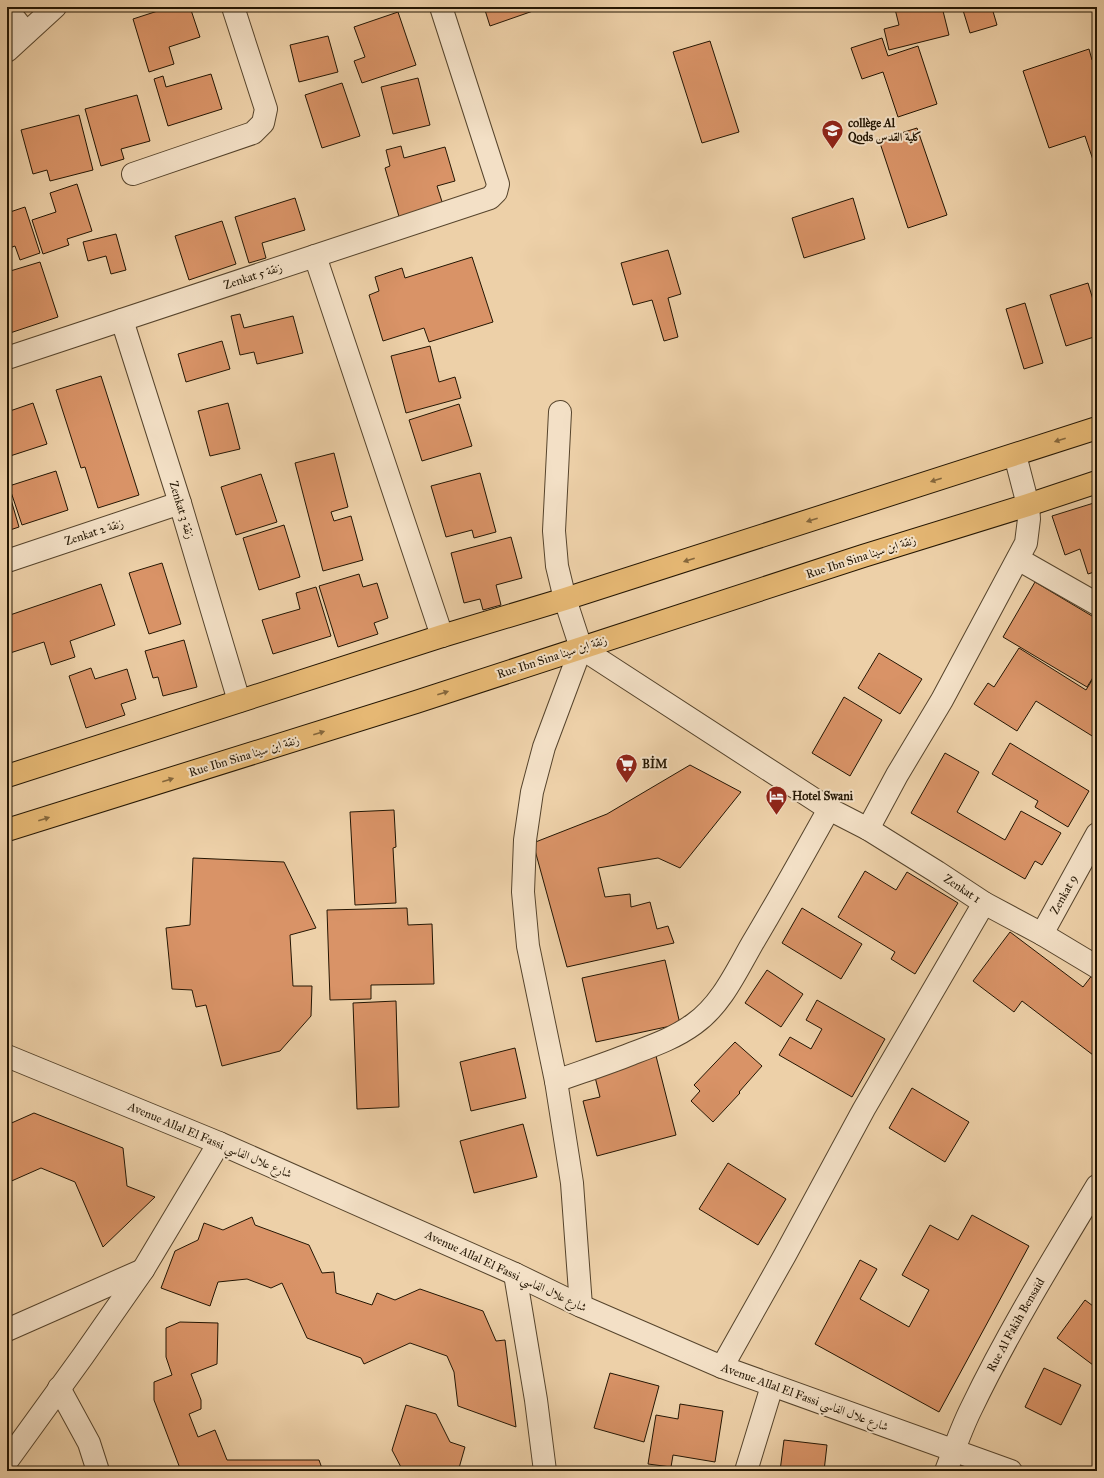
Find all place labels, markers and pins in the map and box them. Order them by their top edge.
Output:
place label: collège Al Qods كلية القدس [848,116,922,145]
school or university icon: collège Al Qods كلية القدس [819,117,845,150]
supermarket icon: BİM [613,751,639,784]
place label: BİM [642,755,668,771]
hotel icon: Hotel Swani [763,783,789,816]
place label: Hotel Swani [792,789,854,803]

